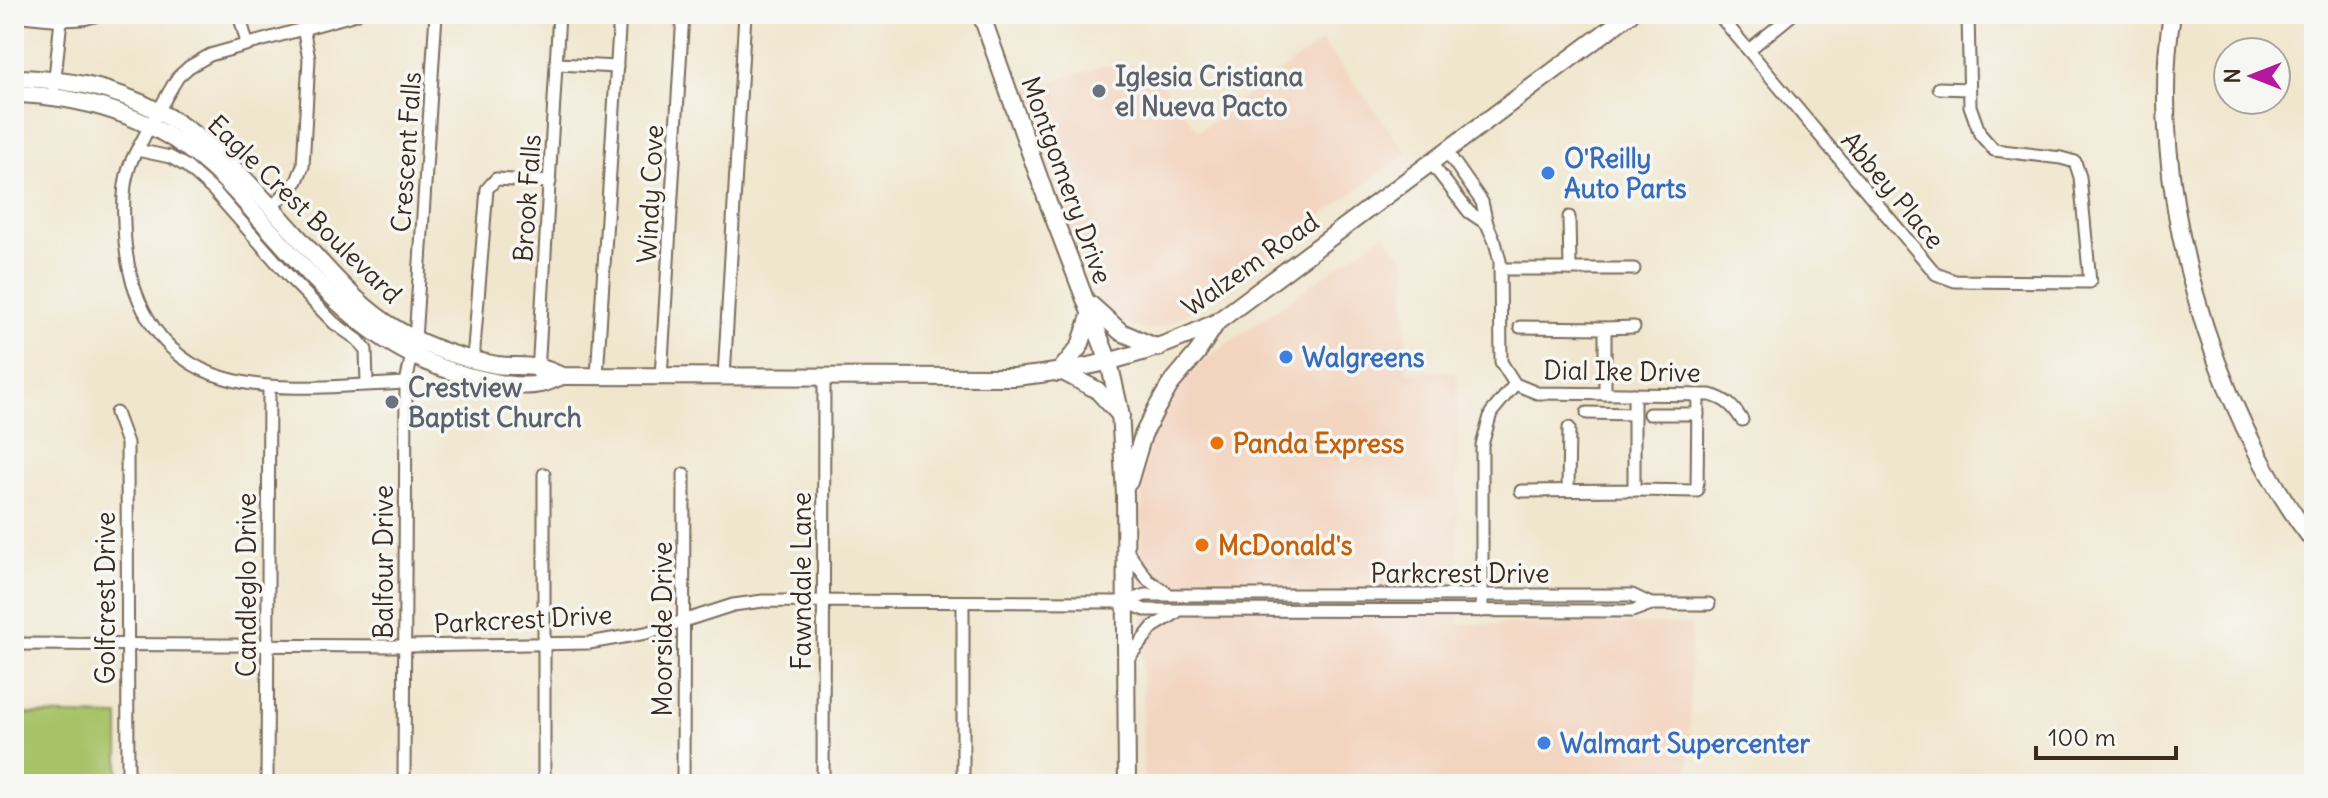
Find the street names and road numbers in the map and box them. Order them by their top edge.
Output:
street label: Crescent Falls [384,71,428,233]
street label: Montgomery Drive [1014,72,1120,288]
street label: Eagle Crest Boulevard [201,108,409,310]
street label: Windy Cove [630,124,670,264]
street label: Abbey Place [1834,125,1952,255]
street label: Brook Falls [506,133,548,263]
street label: Walzem Road [1175,205,1325,323]
street label: Dial Ike Drive [1543,353,1701,389]
street label: Balfour Drive [367,485,400,639]
street label: Fawndale Lane [785,492,818,670]
street label: Candleglo Drive [230,493,263,677]
street label: Golfcrest Drive [89,512,122,684]
street label: Moorside Drive [646,541,679,717]
street label: Parkcrest Drive [1371,557,1549,590]
street label: Parkcrest Drive [433,598,613,640]

